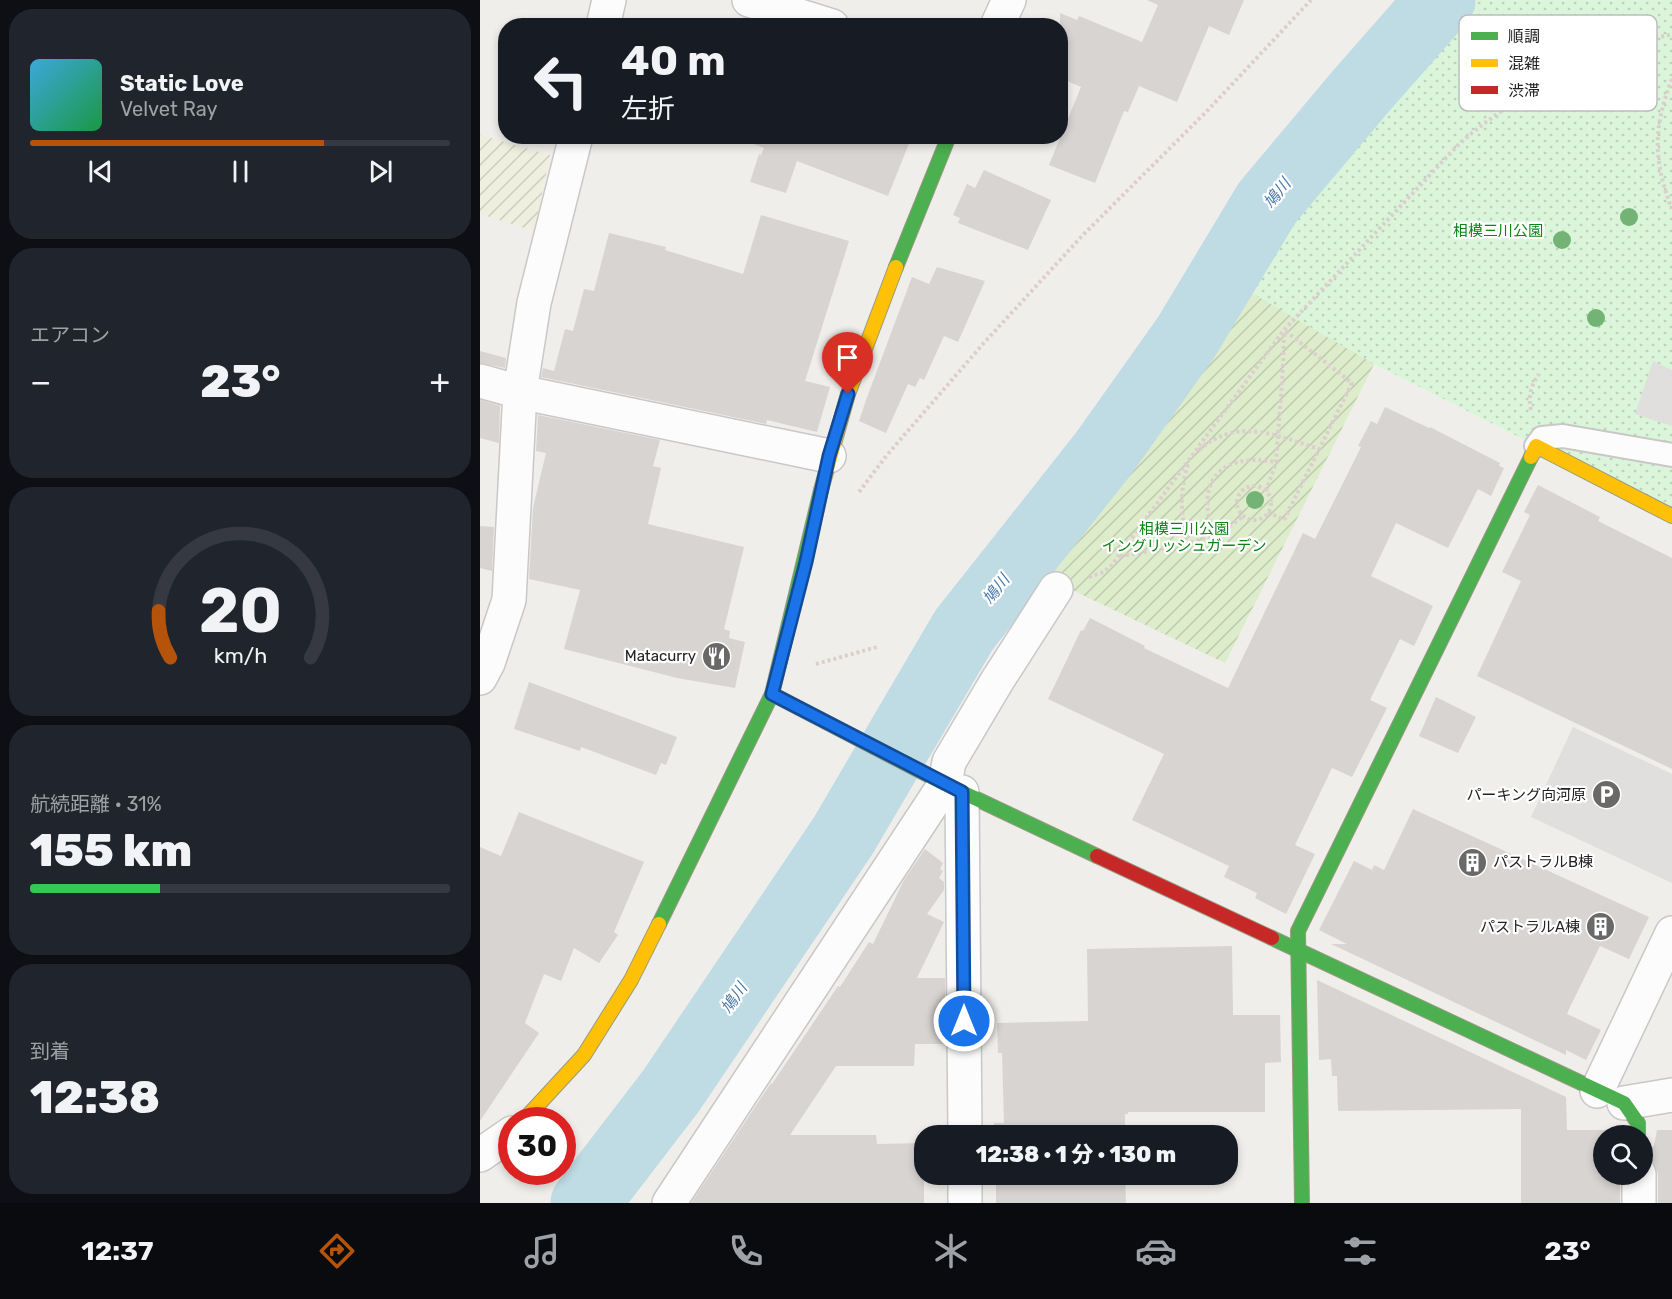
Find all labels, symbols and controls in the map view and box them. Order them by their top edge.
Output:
legend [1459,15,1657,111]
text: 順調 [1508,27,1540,46]
text: 40 m [621,36,726,86]
icon: left [522,42,600,120]
text: 混雑 [1508,54,1540,73]
text: Static Love [120,70,244,97]
text: 渋滞 [1508,81,1540,100]
text: 左折 [621,93,675,125]
text: Velvet Ray [120,97,218,121]
icon: previous [84,155,117,188]
icon: pause [224,155,257,188]
icon: next [364,155,397,188]
water label: 鳩川 [1260,173,1296,211]
park label: 相模三川公園 [1453,222,1543,240]
text: エアコン [30,323,110,347]
pin [822,332,873,394]
icon: arrive [831,341,864,374]
text: 23° [200,355,281,408]
text: − [30,362,51,401]
text: + [429,362,450,401]
park label: 相模三川公園 イングリッシュガーデン [1101,520,1267,555]
water label: 鳩川 [979,569,1015,607]
text: 20 [199,575,281,649]
restaurant icon: Matacurry [701,640,733,672]
text: km/h [213,644,267,669]
place label: Matacurry [625,647,696,665]
parking icon: パーキング向河原 [1591,779,1623,811]
place label: パーキング向河原 [1466,786,1586,804]
text: 航続距離 · 31% [30,792,162,816]
text: 155 km [30,824,192,877]
building icon: パストラルB棟 [1456,846,1488,878]
place label: パストラルB棟 [1493,853,1593,871]
building icon: パストラルA棟 [1585,911,1617,943]
place label: パストラルA棟 [1480,918,1580,936]
water label: 鳩川 [717,978,752,1017]
position arrow [932,989,996,1053]
text: 到着 [30,1039,70,1063]
text: 12:38 [30,1071,160,1124]
speed limit sign: 30 [498,1107,576,1185]
map controls [1593,1125,1653,1185]
button: search [1593,1125,1653,1185]
text: 12:38 · 1 分 · 130 m [976,1141,1176,1168]
icon: directions [316,1230,358,1272]
icon: music [521,1230,563,1272]
icon: phone [725,1230,767,1272]
icon: climate [930,1230,972,1272]
icon: car [1135,1230,1177,1272]
icon: filters [1339,1230,1381,1272]
text: 12:37 [81,1235,153,1267]
text: 23° [1544,1235,1591,1267]

